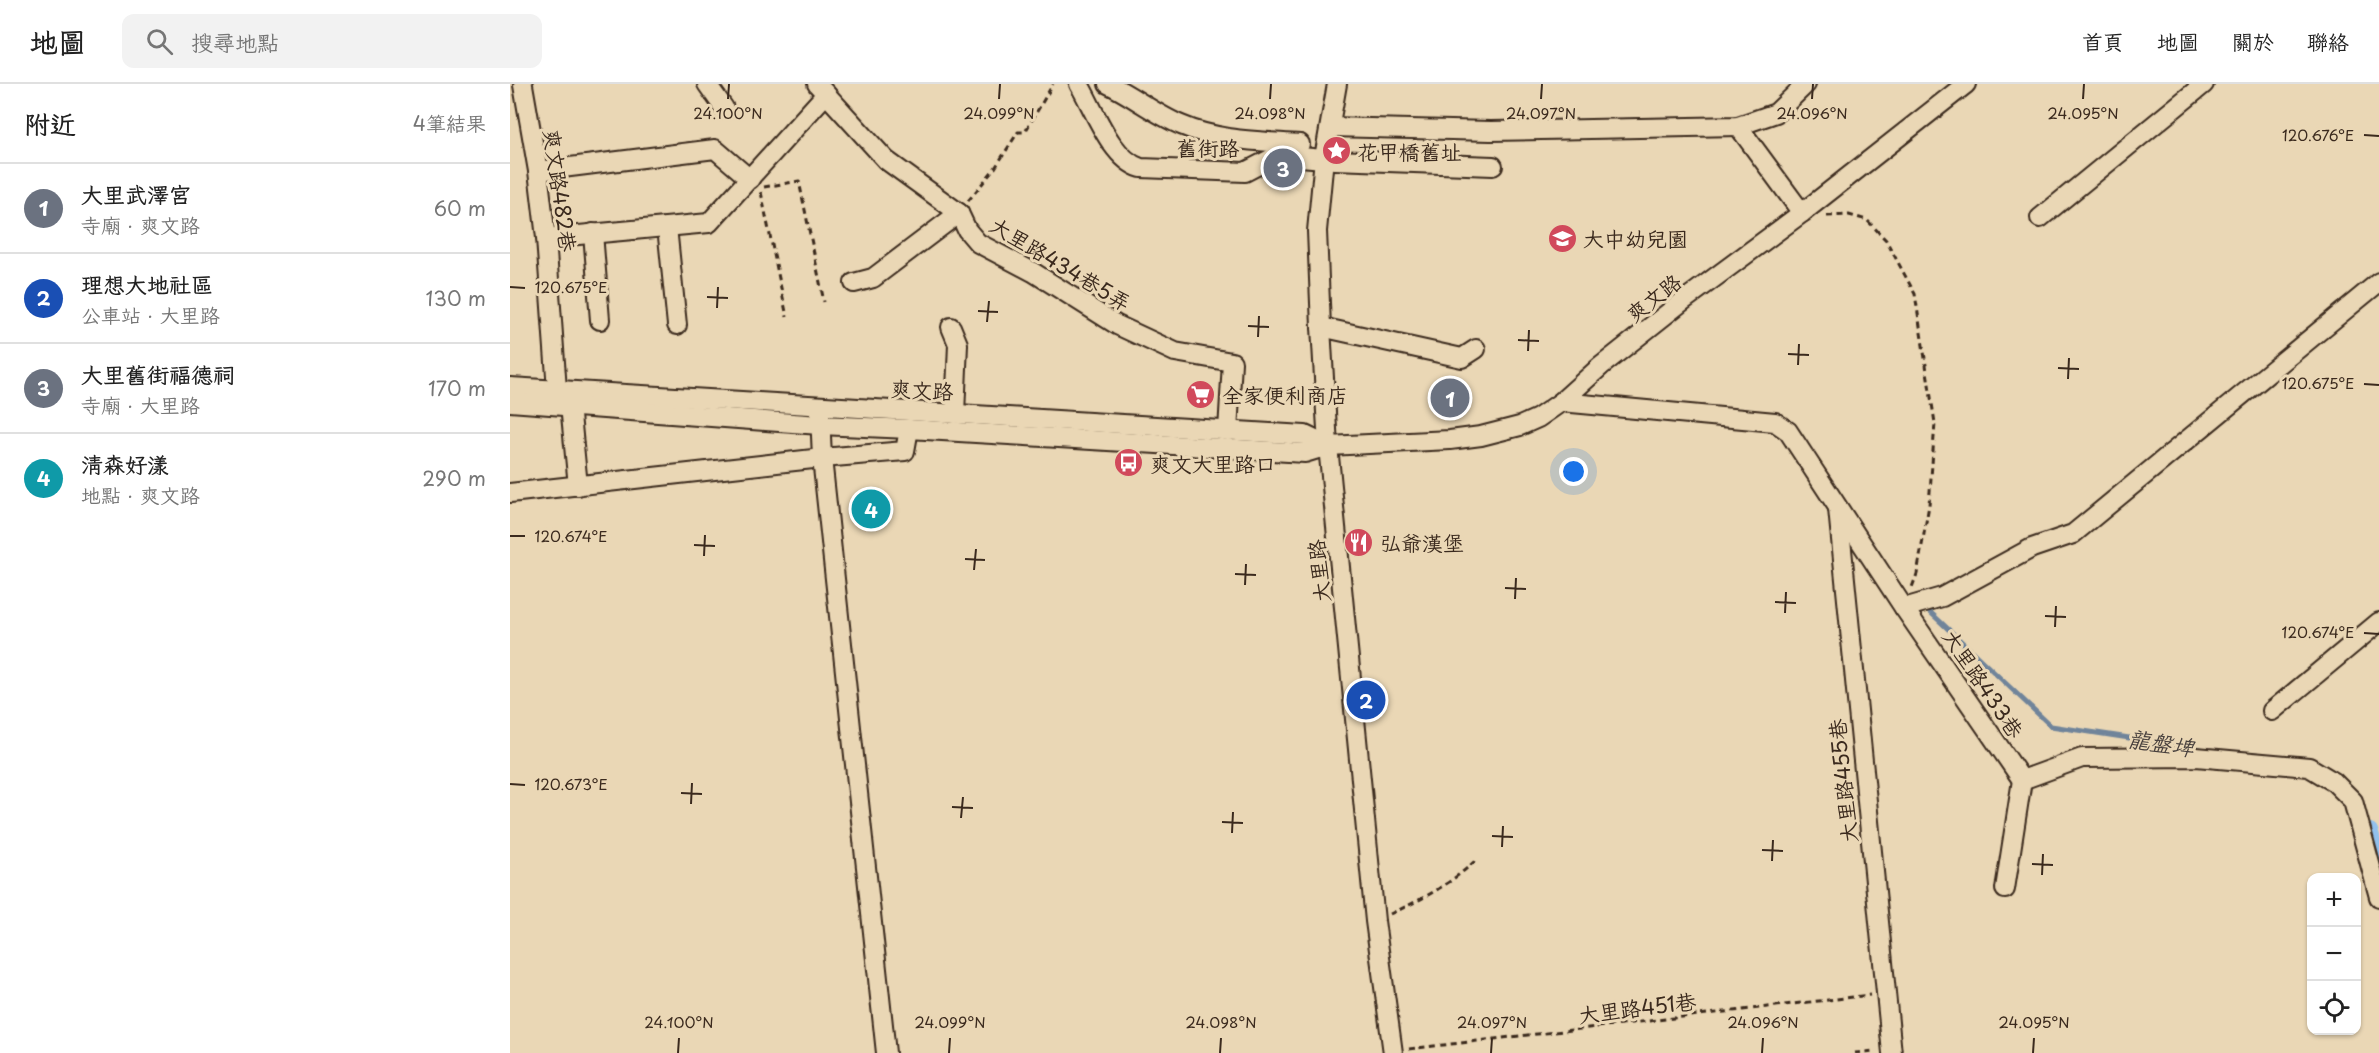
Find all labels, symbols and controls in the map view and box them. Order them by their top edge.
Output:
search box [122,14,542,68]
text: 地圖 [30,20,86,63]
icon: search [143,25,176,58]
text: 搜尋地點 [191,25,279,58]
text: 首頁 [2082,25,2124,57]
text: 地圖 [2157,25,2199,57]
text: 關於 [2232,25,2274,57]
text: 聯絡 [2307,25,2349,57]
text: 24.100°N [693,101,763,124]
text: 24.099°N [963,101,1035,124]
text: 24.098°N [1234,101,1306,124]
text: 24.097°N [1506,101,1576,124]
text: 24.096°N [1776,101,1848,124]
text: 24.095°N [2047,101,2119,124]
text: 附近 [24,104,76,143]
text: 4筆結果 [413,108,486,138]
text: 120.676°E [2282,123,2354,146]
street label: 爽文路482巷 [537,126,585,254]
street label: 舊街路 [1177,131,1240,163]
place icon: 花甲橋舊址 [1320,135,1352,167]
place label: 花甲橋舊址 [1357,135,1462,167]
pin: 3 [1264,146,1302,190]
text: 大里武澤宮 [81,177,191,210]
text: 1 [39,193,48,223]
text: 60 m [434,193,486,223]
street label: 大里路434巷5弄 [984,208,1138,318]
text: 寺廟 · 爽文路 [81,210,200,240]
school or university icon: 大中幼兒園 [1546,222,1578,254]
place label: 大中幼兒園 [1583,222,1688,254]
street label: 爽文路 [1618,265,1688,329]
text: 理想大地社區 [81,267,213,300]
text: 120.675°E [535,275,607,298]
text: 2 [36,283,51,313]
text: 130 m [426,283,486,313]
text: 公車站 · 大里路 [81,300,220,330]
text: 大里舊街福德祠 [81,357,235,390]
street label: 爽文路 [890,371,954,407]
text: 120.675°E [2282,371,2354,394]
text: 3 [37,373,50,403]
text: 170 m [428,373,486,403]
pin: 1 [1430,376,1470,420]
supermarket icon: 全家便利商店 [1185,378,1217,410]
place label: 全家便利商店 [1222,378,1348,410]
text: 寺廟 · 大里路 [81,390,200,420]
text: 清森好漾 [81,447,169,480]
bus stop icon: 爽文大里路口 [1113,447,1145,479]
place label: 爽文大里路口 [1150,447,1276,479]
your location [1559,457,1588,486]
text: 4 [37,463,50,493]
text: 290 m [422,463,486,493]
text: 地點 · 爽文路 [81,480,200,510]
pin: 4 [852,486,890,532]
text: 120.674°E [535,524,607,547]
restaurant icon: 弘爺漢堡 [1343,526,1375,558]
place label: 弘爺漢堡 [1380,526,1464,558]
street label: 大里路 [1299,538,1337,604]
text: 120.674°E [2282,620,2354,643]
street label: 大里路433巷 [1936,622,2032,744]
pin: 2 [1346,678,1386,722]
street label: 大里路455巷 [1820,718,1864,844]
water label: 龍盤埤 [2126,721,2198,763]
text: 120.673°E [534,772,608,795]
map controls [2307,873,2361,1035]
button: + [2307,873,2361,927]
button: − [2307,927,2361,981]
button: locate [2307,981,2361,1035]
street label: 大里路451巷 [1576,984,1698,1030]
text: 24.100°N [644,1010,714,1033]
text: 24.099°N [914,1010,986,1033]
text: 24.098°N [1185,1010,1257,1033]
text: 24.097°N [1457,1010,1527,1033]
text: 24.096°N [1727,1010,1799,1033]
text: 24.095°N [1998,1010,2070,1033]

